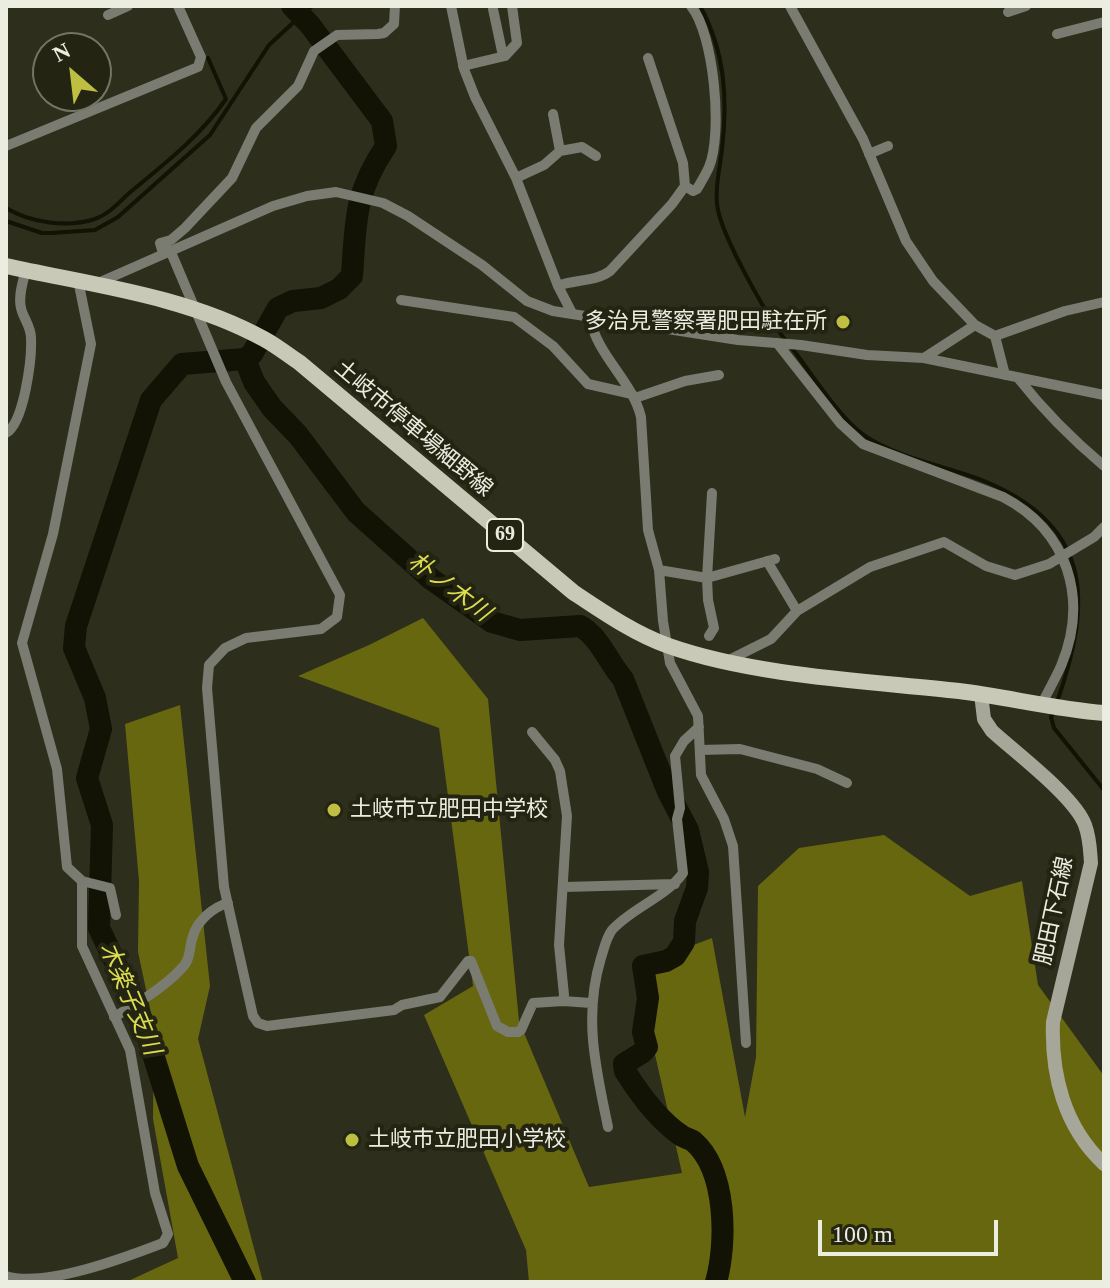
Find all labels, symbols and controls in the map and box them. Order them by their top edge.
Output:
north arrow [32,32,112,112]
text: N [49,37,74,67]
place label: 多治見警察署肥田駐在所 [585,309,827,335]
marker: 多治見警察署肥田駐在所 [834,313,852,331]
street label: 土岐市停車場細野線 [329,355,497,503]
road number: 69 [487,519,523,551]
water label: 朴ノ木川 [402,548,496,628]
place label: 土岐市立肥田中学校 [350,797,548,823]
marker: 土岐市立肥田中学校 [325,801,343,819]
street label: 肥田下石線 [1031,854,1079,968]
water label: 木楽子支川 [92,938,166,1060]
place label: 土岐市立肥田小学校 [368,1127,566,1153]
marker: 土岐市立肥田小学校 [343,1131,361,1149]
scale bar [822,1204,1002,1254]
text: 100 m [832,1221,893,1247]

